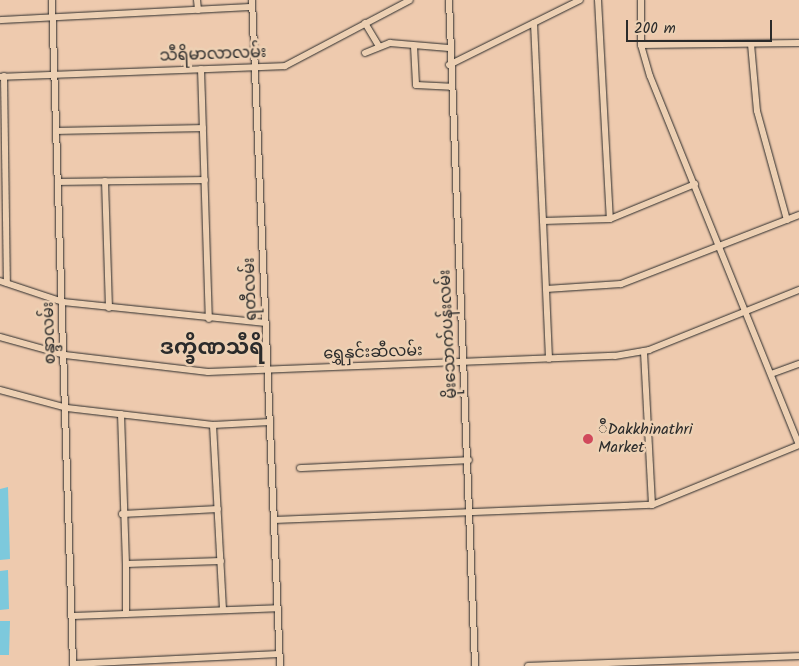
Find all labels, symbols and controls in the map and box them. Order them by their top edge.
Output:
scale bar [629,10,775,42]
text: 200 m [634,17,676,41]
street label: သီရိမာလာလမ်း [159,44,267,66]
street label: ရတီလမ်း [240,257,262,321]
street label: မိုးသောက်ပန်းလမ်း [436,269,462,399]
street label: စန္ဒာလမ်း [39,301,61,365]
district label: ဒက္ခိဏသီရိ [160,336,264,362]
street label: ရွှေနှင်းဆီလမ်း [323,342,423,364]
place label: ီDakkhinathri Market [598,420,693,458]
marker: ီDakkhinathri Market [582,433,594,445]

